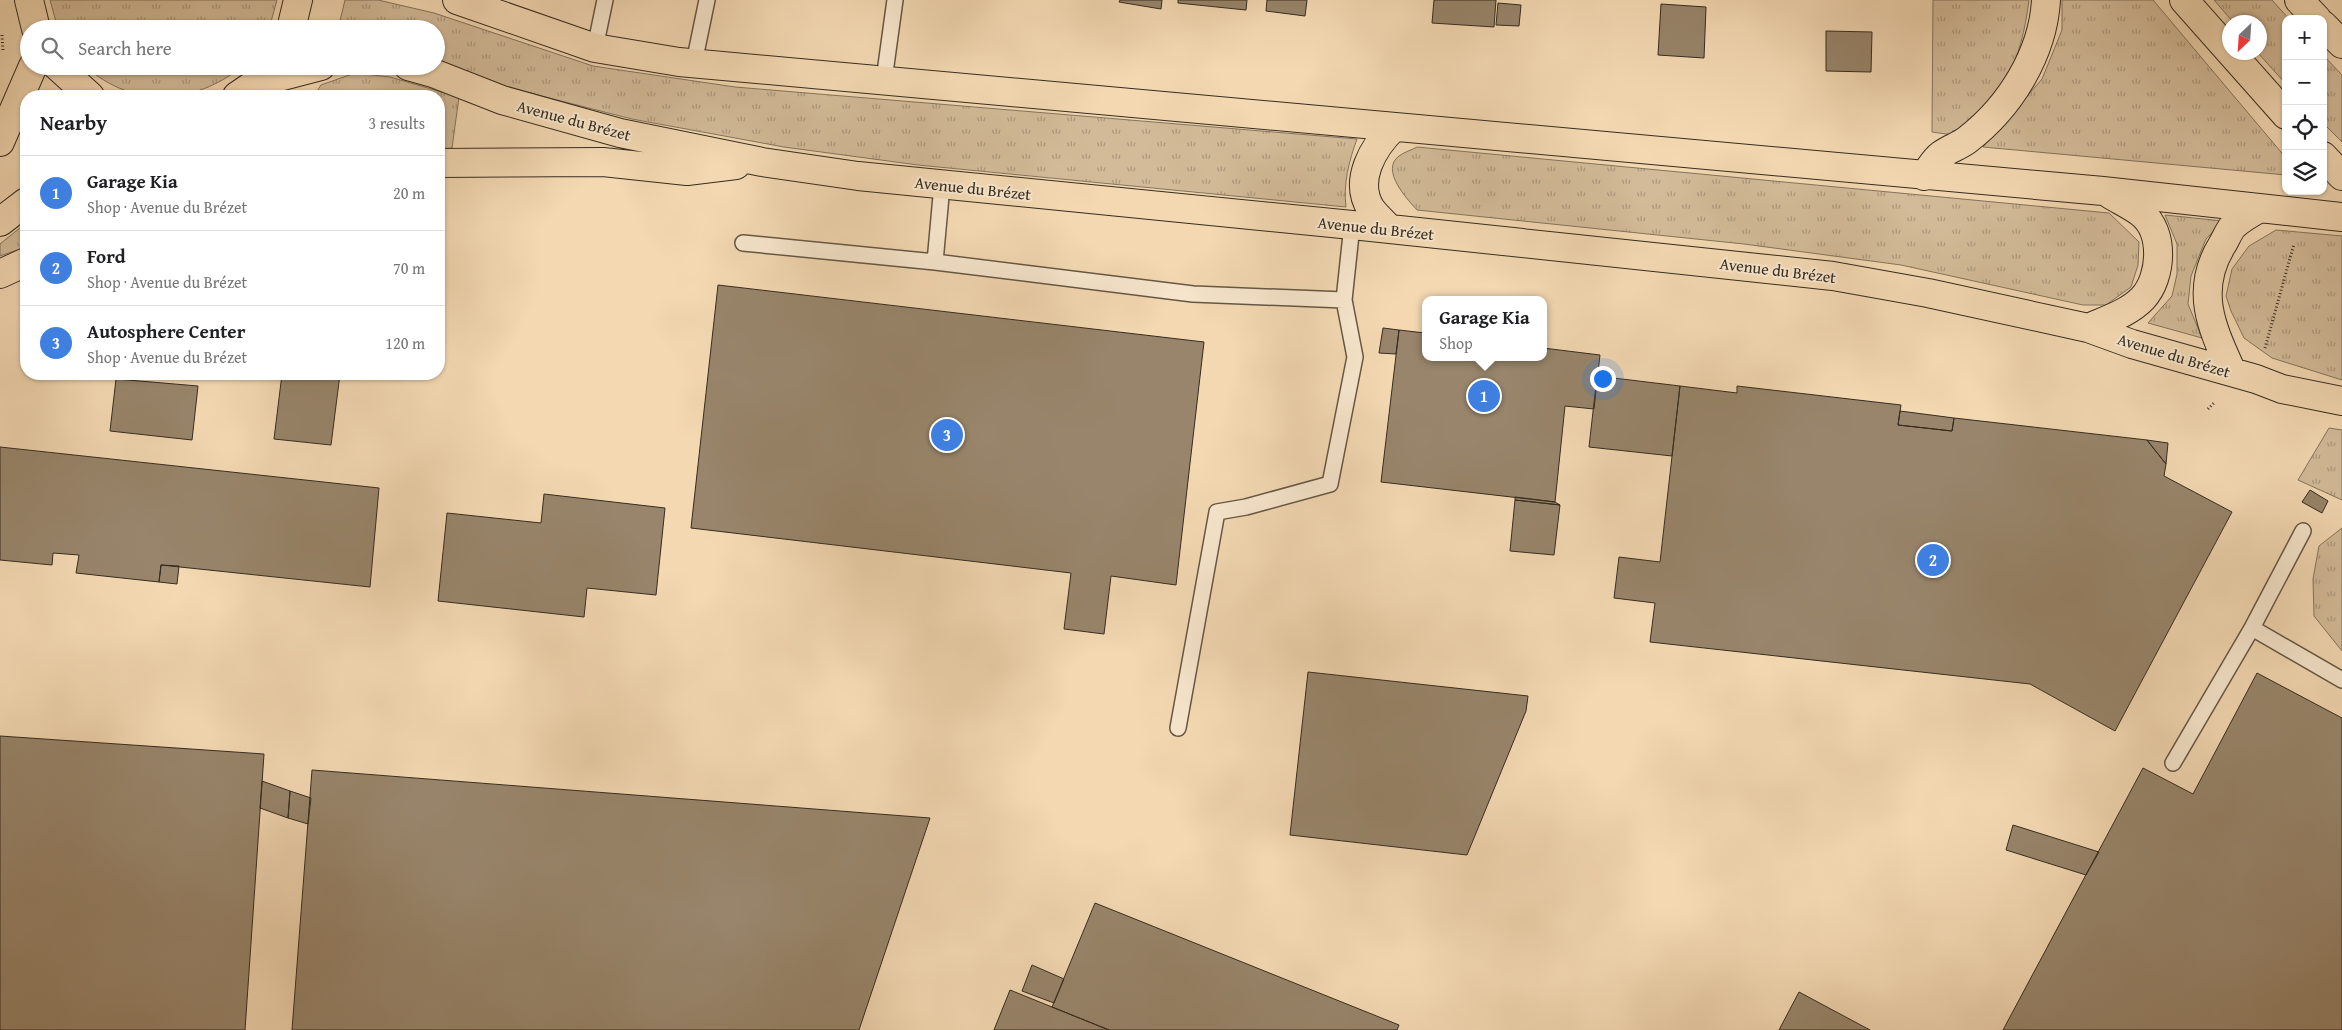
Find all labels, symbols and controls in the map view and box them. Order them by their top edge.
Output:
north arrow [2222,15,2267,60]
map controls [2282,15,2327,195]
button: + [2282,15,2327,60]
search box [20,20,445,75]
icon: search [38,34,66,62]
text: Search here [78,34,172,62]
button: − [2282,60,2327,105]
street label: Avenue du Brézet [515,93,634,147]
button: locate [2282,105,2327,150]
text: Nearby [40,107,107,138]
text: 3 results [368,111,425,135]
button: layers [2282,150,2327,195]
text: Garage Kia [87,167,178,195]
street label: Avenue du Brézet [914,170,1033,206]
text: 1 [52,181,60,205]
text: 20 m [393,181,425,205]
text: Shop · Avenue du Brézet [87,195,247,219]
street label: Avenue du Brézet [1317,210,1436,246]
text: Ford [87,242,126,270]
street label: Avenue du Brézet [1719,251,1838,289]
text: 2 [52,256,60,280]
text: 70 m [393,256,425,280]
text: Shop · Avenue du Brézet [87,270,247,294]
popup [1422,296,1547,361]
text: Garage Kia [1439,303,1530,331]
text: Autosphere Center [87,317,245,345]
street label: Avenue du Brézet [2115,326,2234,384]
text: 3 [52,331,60,355]
text: 120 m [385,331,425,355]
text: Shop [1439,331,1473,355]
text: Shop · Avenue du Brézet [87,345,247,369]
your location [1590,366,1616,392]
pin: 1 [1468,377,1500,415]
pin: 3 [931,416,963,454]
pin: 2 [1917,541,1949,579]

